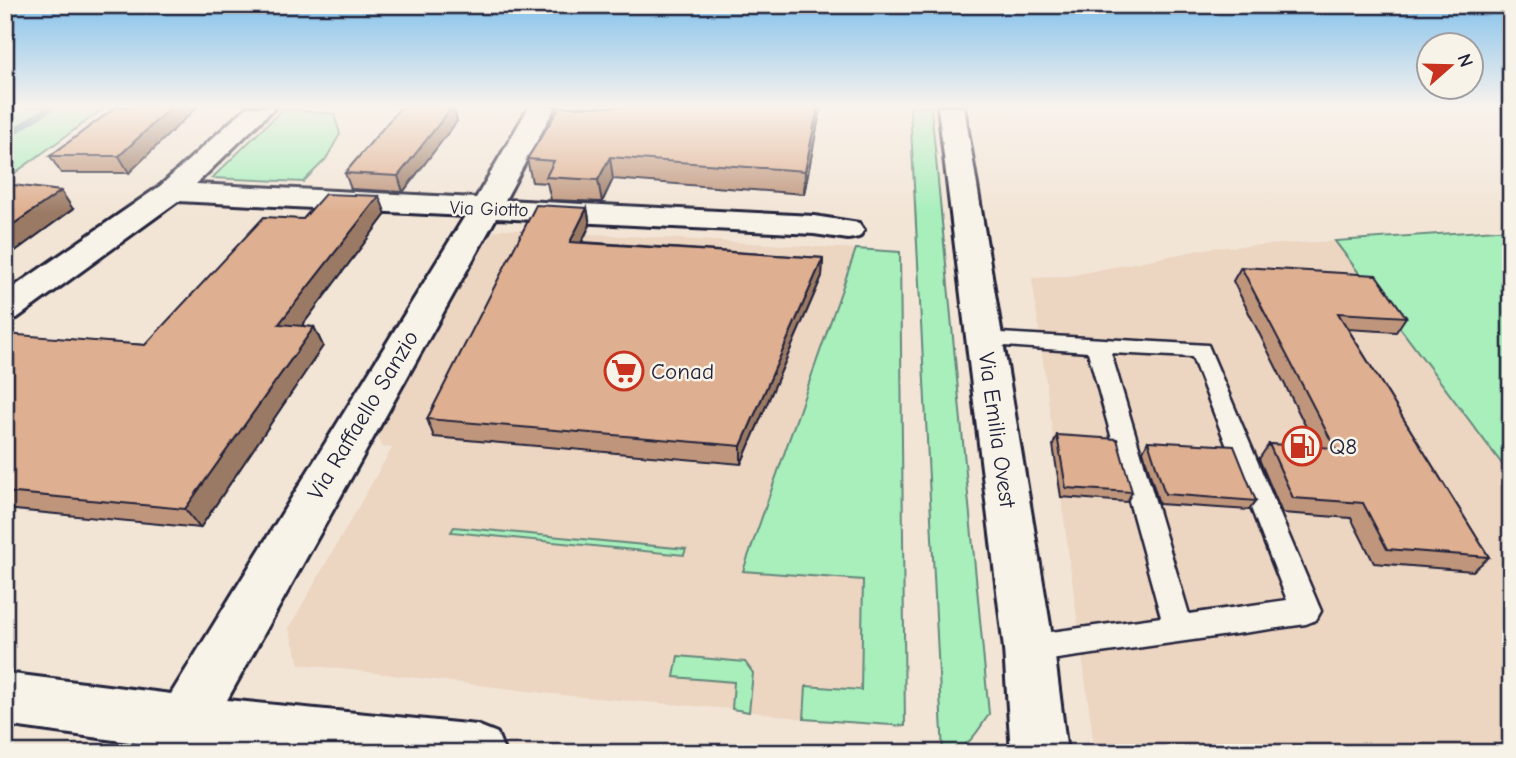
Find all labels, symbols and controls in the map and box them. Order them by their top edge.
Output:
north arrow [1414,32,1484,102]
text: N [1453,51,1477,70]
street label: Via Giotto [449,197,529,221]
street label: Via Raffaello Sanzio [302,325,424,505]
supermarket icon: Conad [603,350,645,392]
street label: Via Emilia Ovest [973,351,1021,511]
place label: Conad [651,358,714,385]
fuel station icon: Q8 [1281,425,1323,467]
place label: Q8 [1329,433,1357,460]

